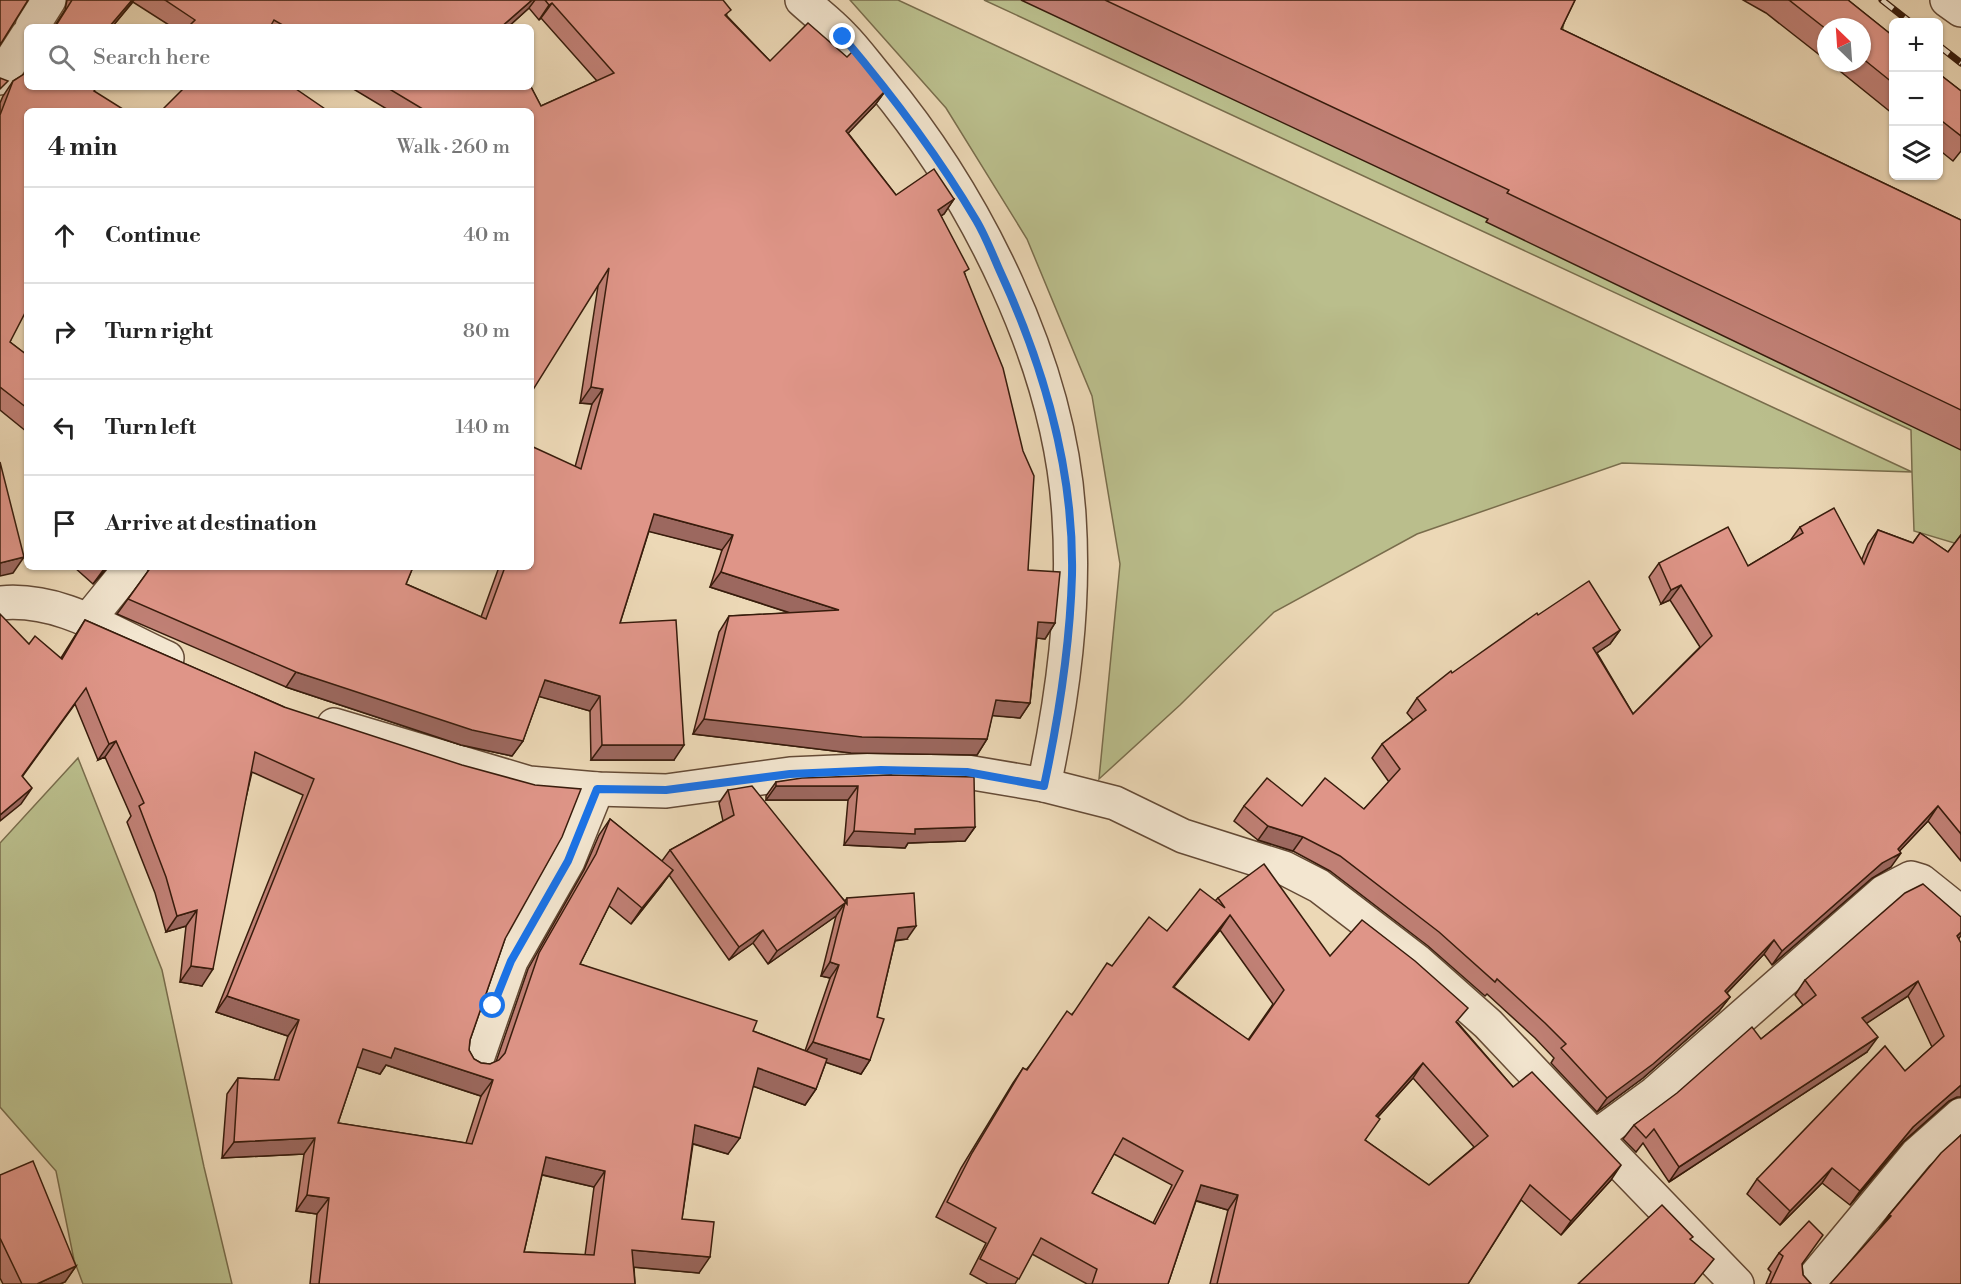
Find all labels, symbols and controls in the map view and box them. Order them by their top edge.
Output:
north arrow [1817,18,1871,72]
map controls [1889,18,1943,180]
button: + [1889,18,1943,72]
route end [829,23,855,49]
search box [24,24,534,90]
icon: search [45,41,78,74]
text: Search here [93,44,210,71]
button: − [1889,72,1943,126]
button: layers [1889,126,1943,180]
text: 4 min [48,131,118,163]
text: Walk · 260 m [397,135,510,160]
icon: ahead [48,219,81,252]
text: Continue [105,222,201,249]
text: 40 m [463,223,510,248]
icon: right [48,315,81,348]
text: Turn right [105,318,213,345]
text: 80 m [463,319,510,344]
icon: left [48,411,81,444]
text: Turn left [105,414,196,441]
text: 140 m [455,415,510,440]
icon: arrive [48,507,81,540]
text: Arrive at destination [105,510,317,537]
route start [479,992,505,1018]

